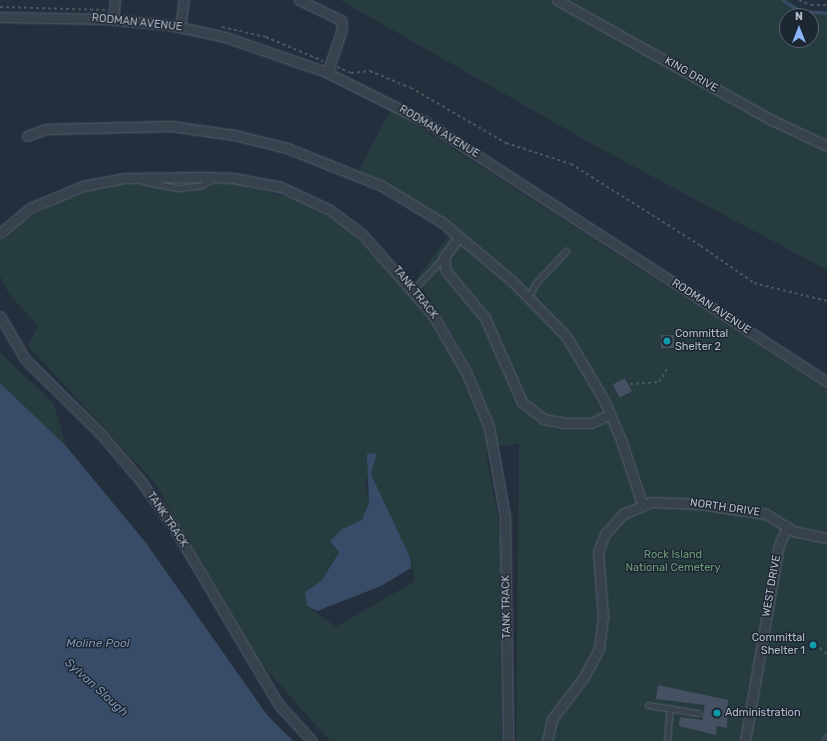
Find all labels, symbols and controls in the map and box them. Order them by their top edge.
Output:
north arrow [779,8,819,48]
text: N [795,10,803,23]
street label: RODMAN AVENUE [91,12,183,34]
street label: KING DRIVE [662,55,720,95]
street label: RODMAN AVENUE [396,103,482,161]
street label: TANK TRACK [390,264,440,322]
street label: RODMAN AVENUE [669,277,753,337]
place label: Committal Shelter 2 [675,328,728,354]
marker: Committal Shelter 2 [662,336,672,346]
street label: TANK TRACK [143,490,191,550]
street label: NORTH DRIVE [689,497,761,519]
park label: Rock Island National Cemetery [625,549,721,575]
street label: WEST DRIVE [760,554,784,618]
street label: TANK TRACK [500,575,514,639]
place label: Committal Shelter 1 [752,632,805,658]
water label: Moline Pool [66,637,130,651]
marker: Committal Shelter 1 [808,640,818,650]
water label: Sylvan Slough [62,656,130,720]
place label: Administration [725,706,801,720]
marker: Administration [712,708,722,718]

